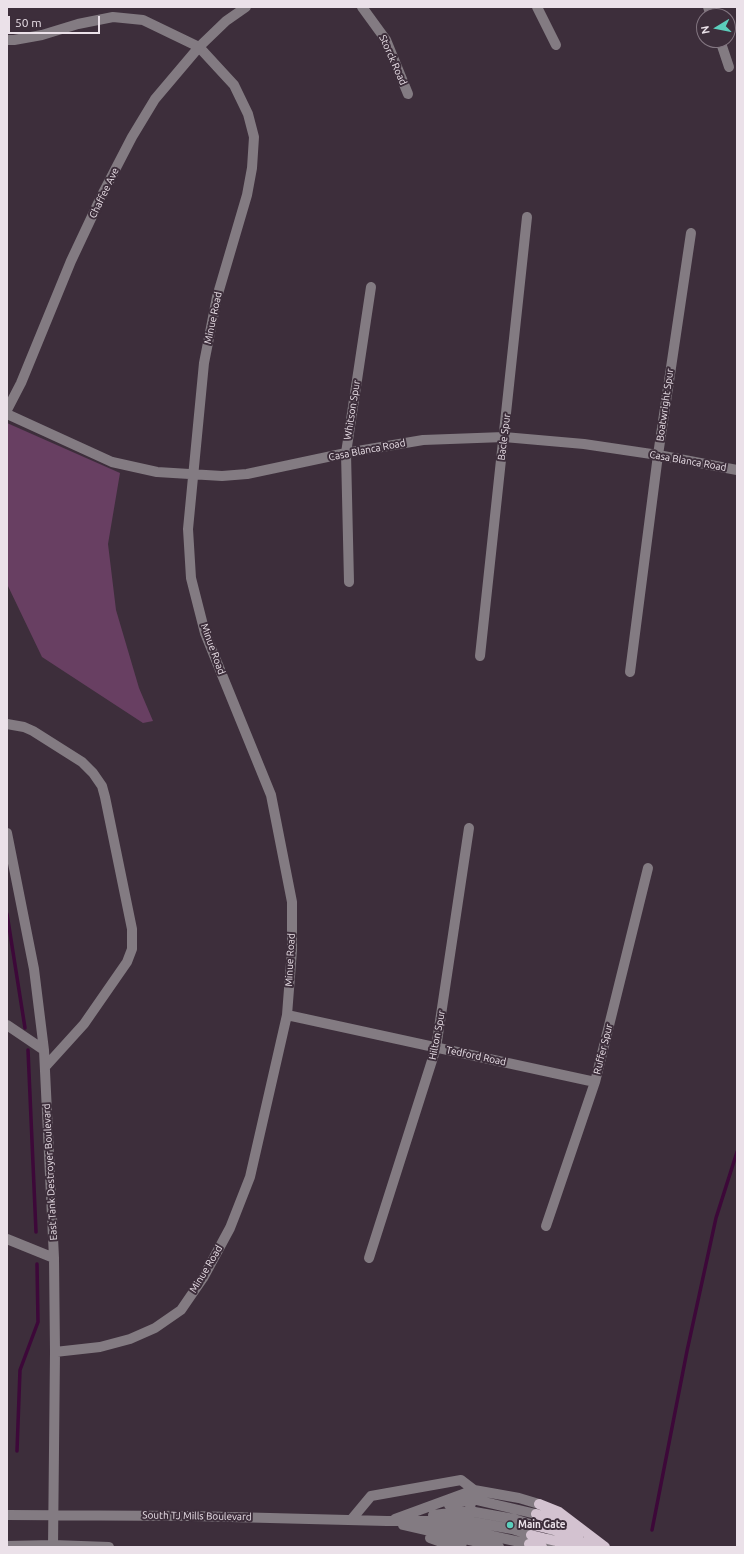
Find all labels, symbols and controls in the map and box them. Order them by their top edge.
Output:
scale bar [10,8,102,34]
north arrow [696,8,736,48]
text: 50 m [15,16,42,29]
text: N [699,25,712,35]
street label: Storck Road [377,33,409,87]
street label: Chaffee Ave [87,166,121,220]
street label: Minue Road [202,291,224,345]
street label: Boatwright Spur [654,368,676,442]
street label: Whitson Spur [341,379,363,441]
street label: Bacle Spur [495,413,513,461]
street label: Casa Blanca Road [328,437,406,463]
street label: Casa Blanca Road [649,448,727,474]
street label: Minue Road [198,622,228,676]
street label: Minue Road [283,933,297,987]
street label: Hilton Spur [426,1009,448,1061]
street label: Ruffer Spur [591,1022,615,1076]
street label: Tedford Road [445,1044,507,1068]
street label: East Tank Destroyer Boulevard [40,1103,60,1241]
street label: Minue Road [187,1243,225,1295]
street label: South TJ Mills Boulevard [142,1509,252,1523]
place label: Main Gate [518,1519,566,1531]
marker: Main Gate [505,1520,515,1530]

